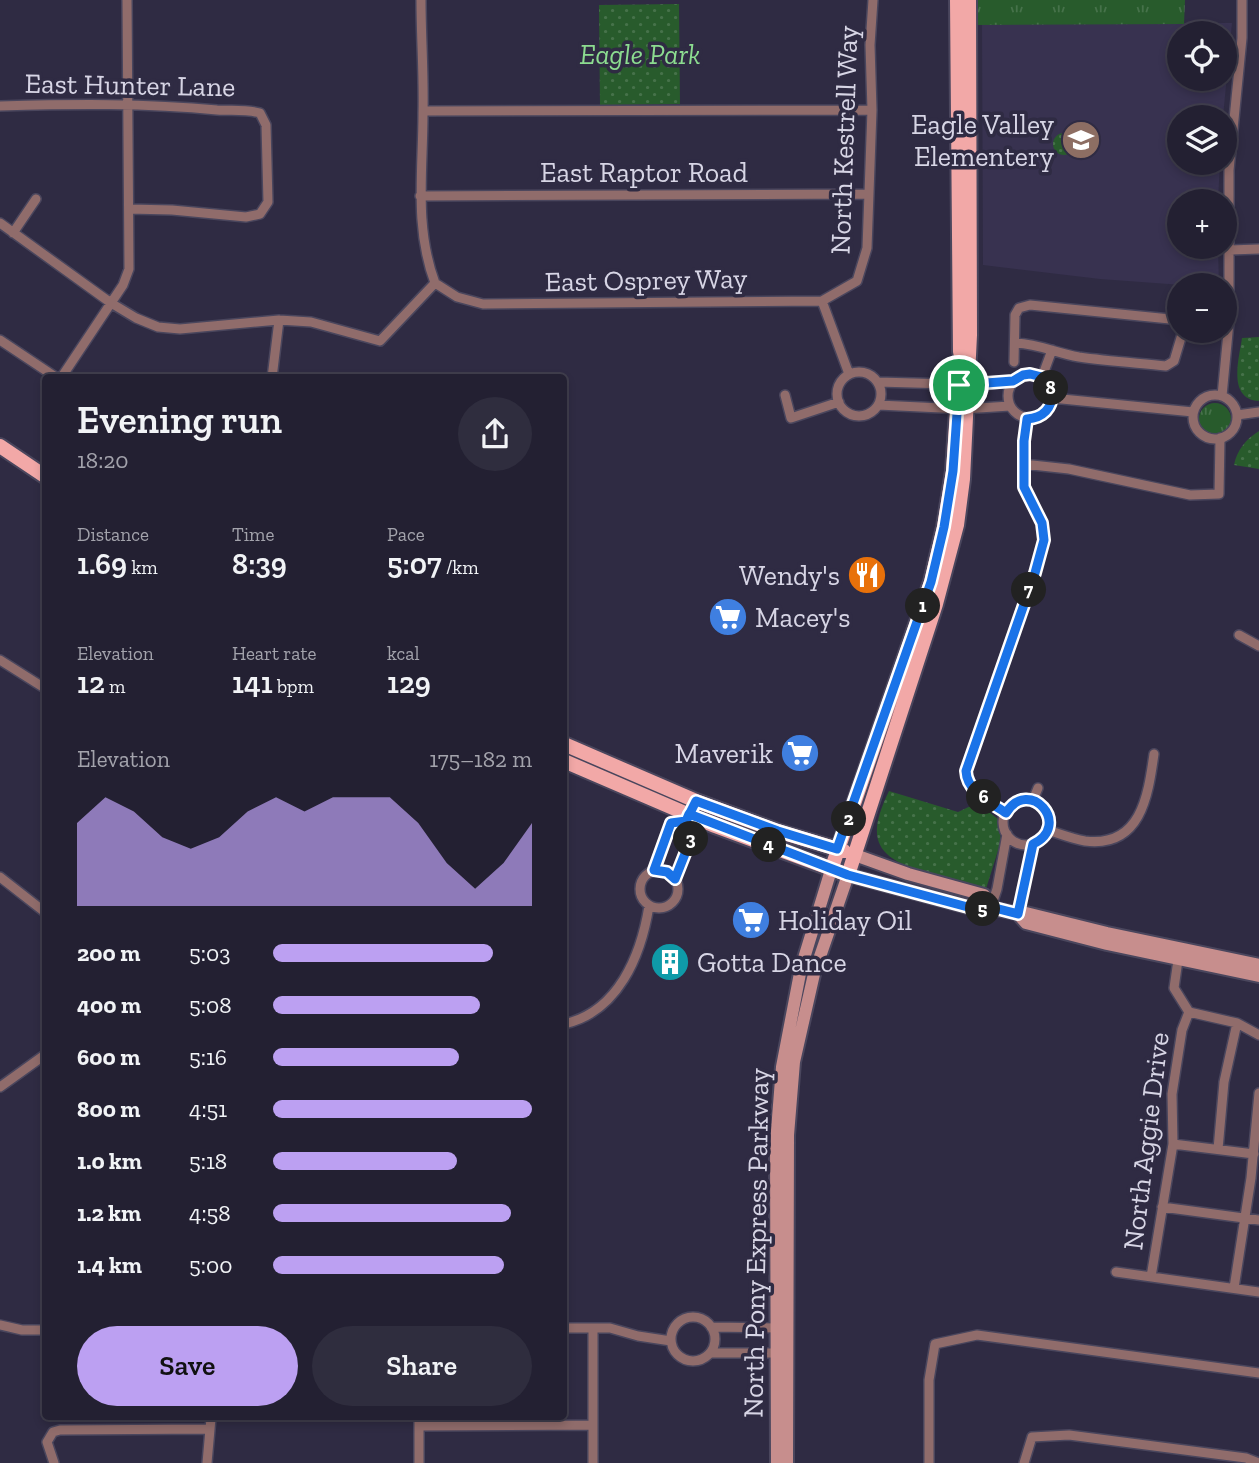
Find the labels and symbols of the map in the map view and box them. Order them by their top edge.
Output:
street label: North Kestrell Way [824,24,865,255]
park label: Eagle Park [579,38,701,71]
street label: East Hunter Lane [24,67,236,103]
place label: Eagle Valley Elementery [911,108,1055,173]
school or university icon: Eagle Valley Elementery [1060,119,1102,161]
street label: East Raptor Road [540,156,748,189]
street label: East Osprey Way [544,262,748,298]
pin [929,355,989,415]
pin: 8 [1034,370,1068,406]
restaurant icon: Wendy's [846,554,888,596]
place label: Wendy's [739,559,840,592]
pin: 7 [1012,572,1046,608]
pin: 1 [906,588,940,624]
supermarket icon: Macey's [707,596,749,638]
place label: Macey's [755,601,850,634]
supermarket icon: Maverik [779,732,821,774]
place label: Maverik [675,737,773,770]
pin: 6 [967,780,1002,814]
pin: 2 [832,802,866,836]
pin: 3 [674,822,708,856]
pin: 4 [752,828,786,862]
pin: 5 [965,892,1000,926]
supermarket icon: Holiday Oil [730,899,772,941]
place label: Holiday Oil [778,904,912,937]
building icon: Gotta Dance [649,941,691,983]
place label: Gotta Dance [697,946,847,979]
street label: North Aggie Drive [1116,1030,1176,1252]
street label: North Pony Express Parkway [736,1067,776,1418]

